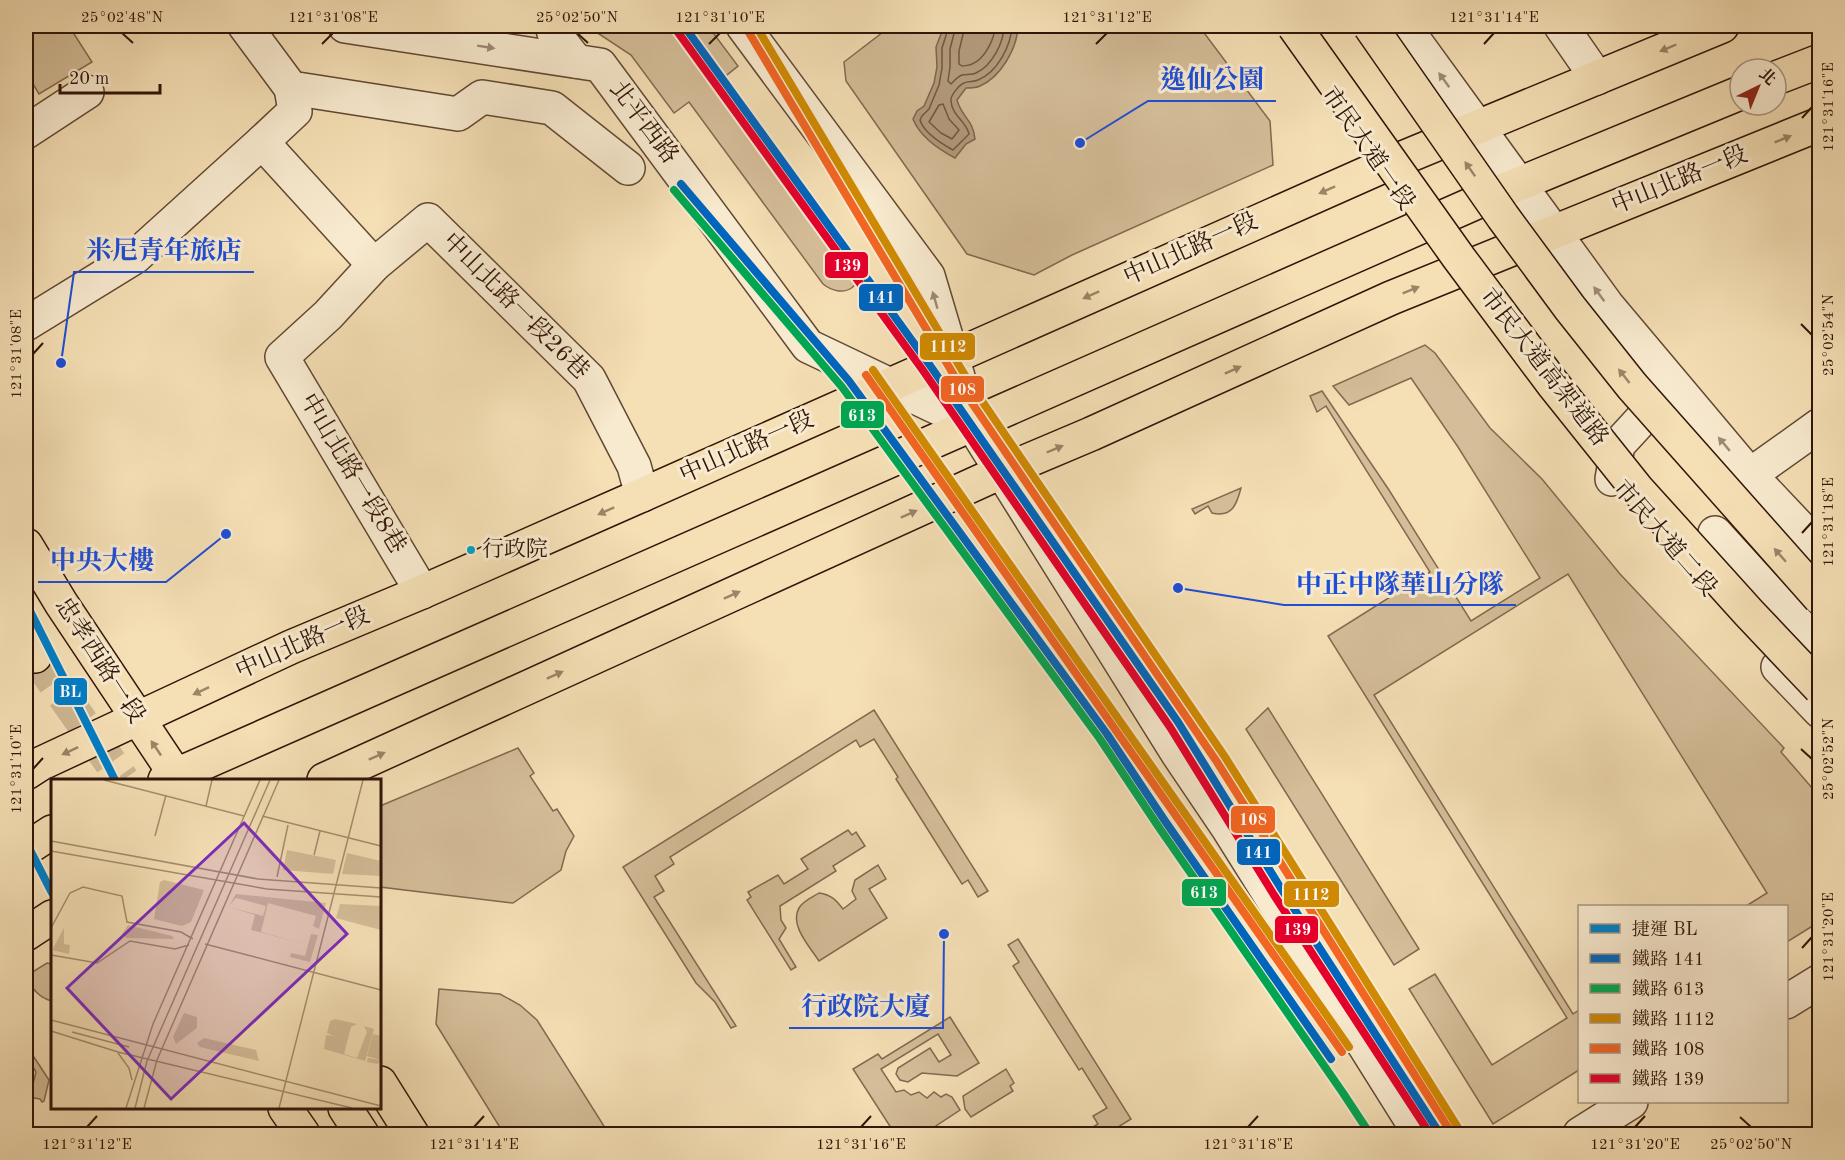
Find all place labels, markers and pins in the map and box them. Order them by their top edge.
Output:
callout: 逸仙公園 [1148,57,1276,101]
callout: 米尼青年旅店 [74,228,254,272]
place label: 行政院 [482,537,548,561]
callout: 中央大樓 [38,538,166,582]
marker: 行政院 [465,544,477,556]
callout: 中正中隊華山分隊 [1284,561,1516,605]
callout: 行政院大廈 [789,984,943,1028]

